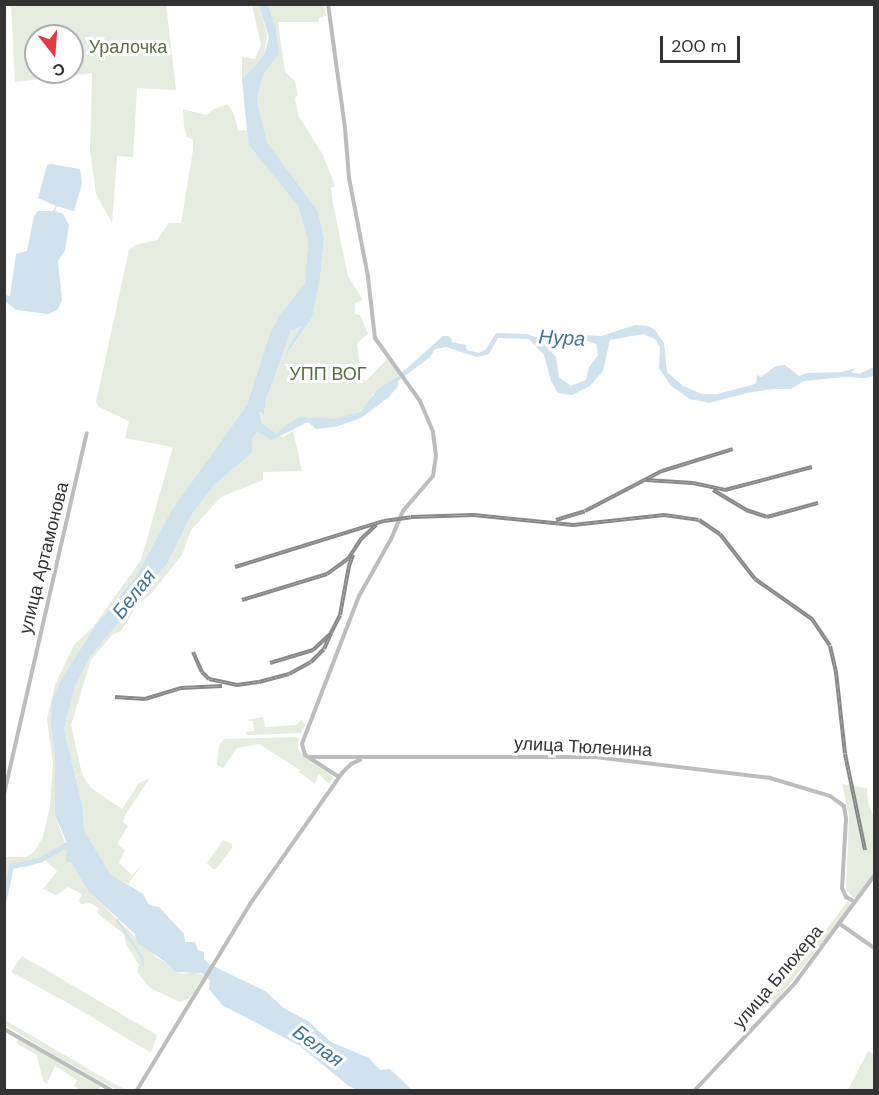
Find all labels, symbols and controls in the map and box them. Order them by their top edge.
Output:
north arrow [24,24,84,84]
scale bar [663,24,742,62]
text: 200 m [671,34,727,58]
park label: Уралочка [89,36,167,58]
text: С [50,58,67,82]
water label: Нура [538,325,586,351]
park label: УПП ВОГ [289,363,367,385]
street label: улица Артамонова [15,480,73,636]
water label: Белая [107,564,161,624]
street label: улица Тюленина [514,733,652,761]
street label: улица Блюхера [728,921,828,1033]
water label: Белая [288,1020,348,1072]

